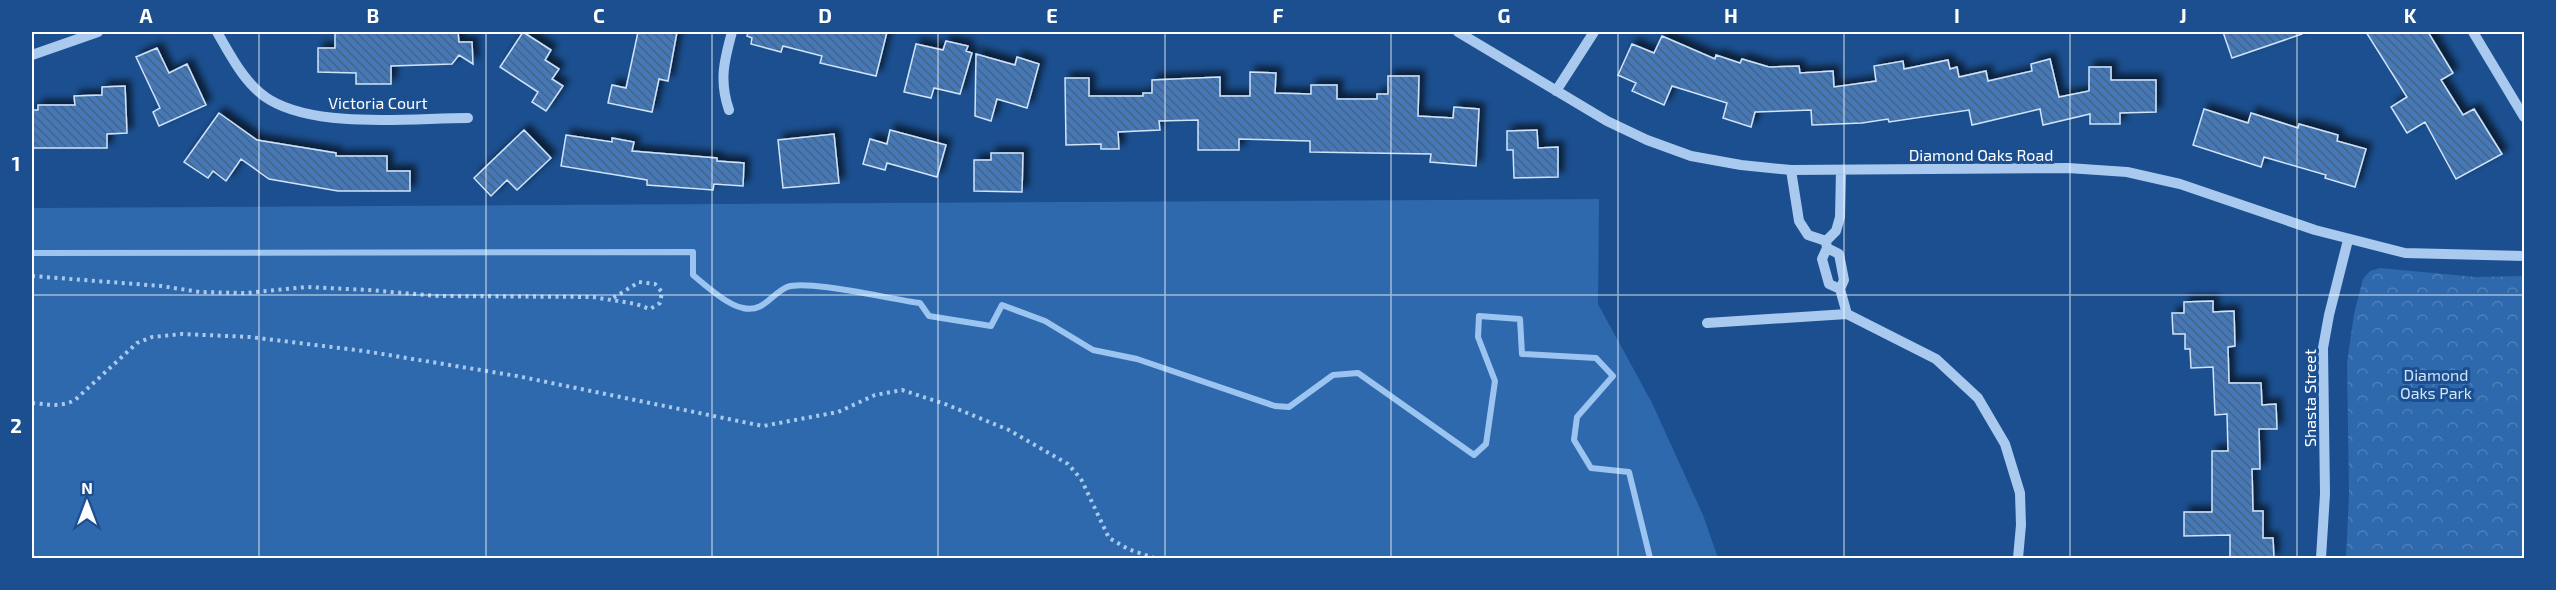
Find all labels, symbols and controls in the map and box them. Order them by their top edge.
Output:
text: A [139,3,153,27]
text: B [367,3,379,27]
text: C [593,3,605,27]
text: D [818,3,832,27]
text: E [1046,3,1058,27]
text: F [1272,3,1284,27]
text: G [1498,3,1510,27]
text: H [1724,3,1738,27]
text: I [1954,3,1960,27]
text: J [2179,3,2187,27]
text: K [2404,3,2417,27]
street label: Victoria Court [328,93,428,112]
street label: Diamond Oaks Road [1909,145,2053,164]
text: 1 [12,151,20,175]
street label: Shasta Street [2300,349,2319,447]
park label: Diamond Oaks Park [2400,365,2472,402]
text: 2 [10,413,22,437]
north arrow [57,473,117,533]
text: N [81,478,93,497]

